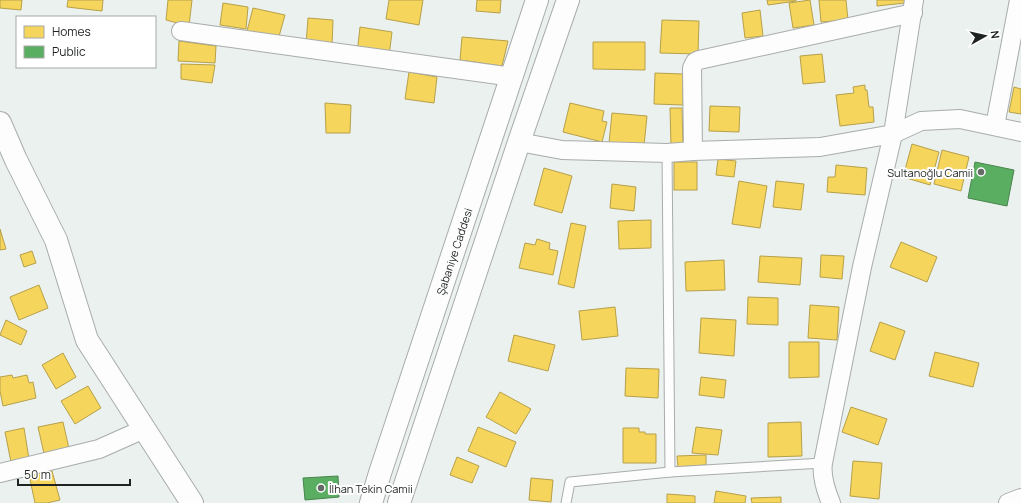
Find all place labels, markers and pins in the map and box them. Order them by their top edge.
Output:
place label: Sultanoğlu Camii [887,165,973,180]
marker: Sultanoğlu Camii [976,167,986,177]
place label: İlhan Tekin Camii [329,481,413,496]
marker: İlhan Tekin Camii [316,483,326,493]

